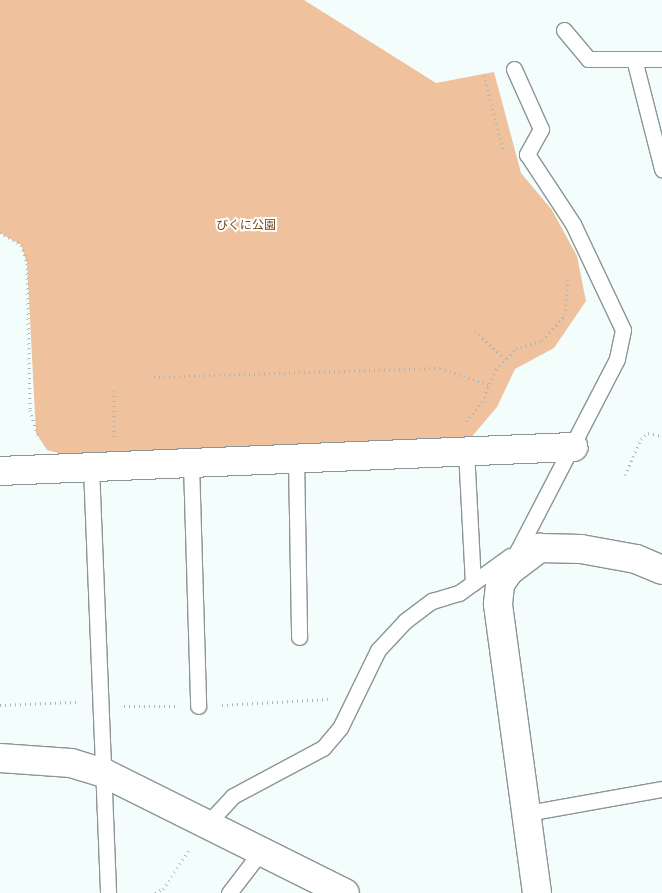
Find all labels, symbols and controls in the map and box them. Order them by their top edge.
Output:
park label: びくに公園 [216,218,276,232]

